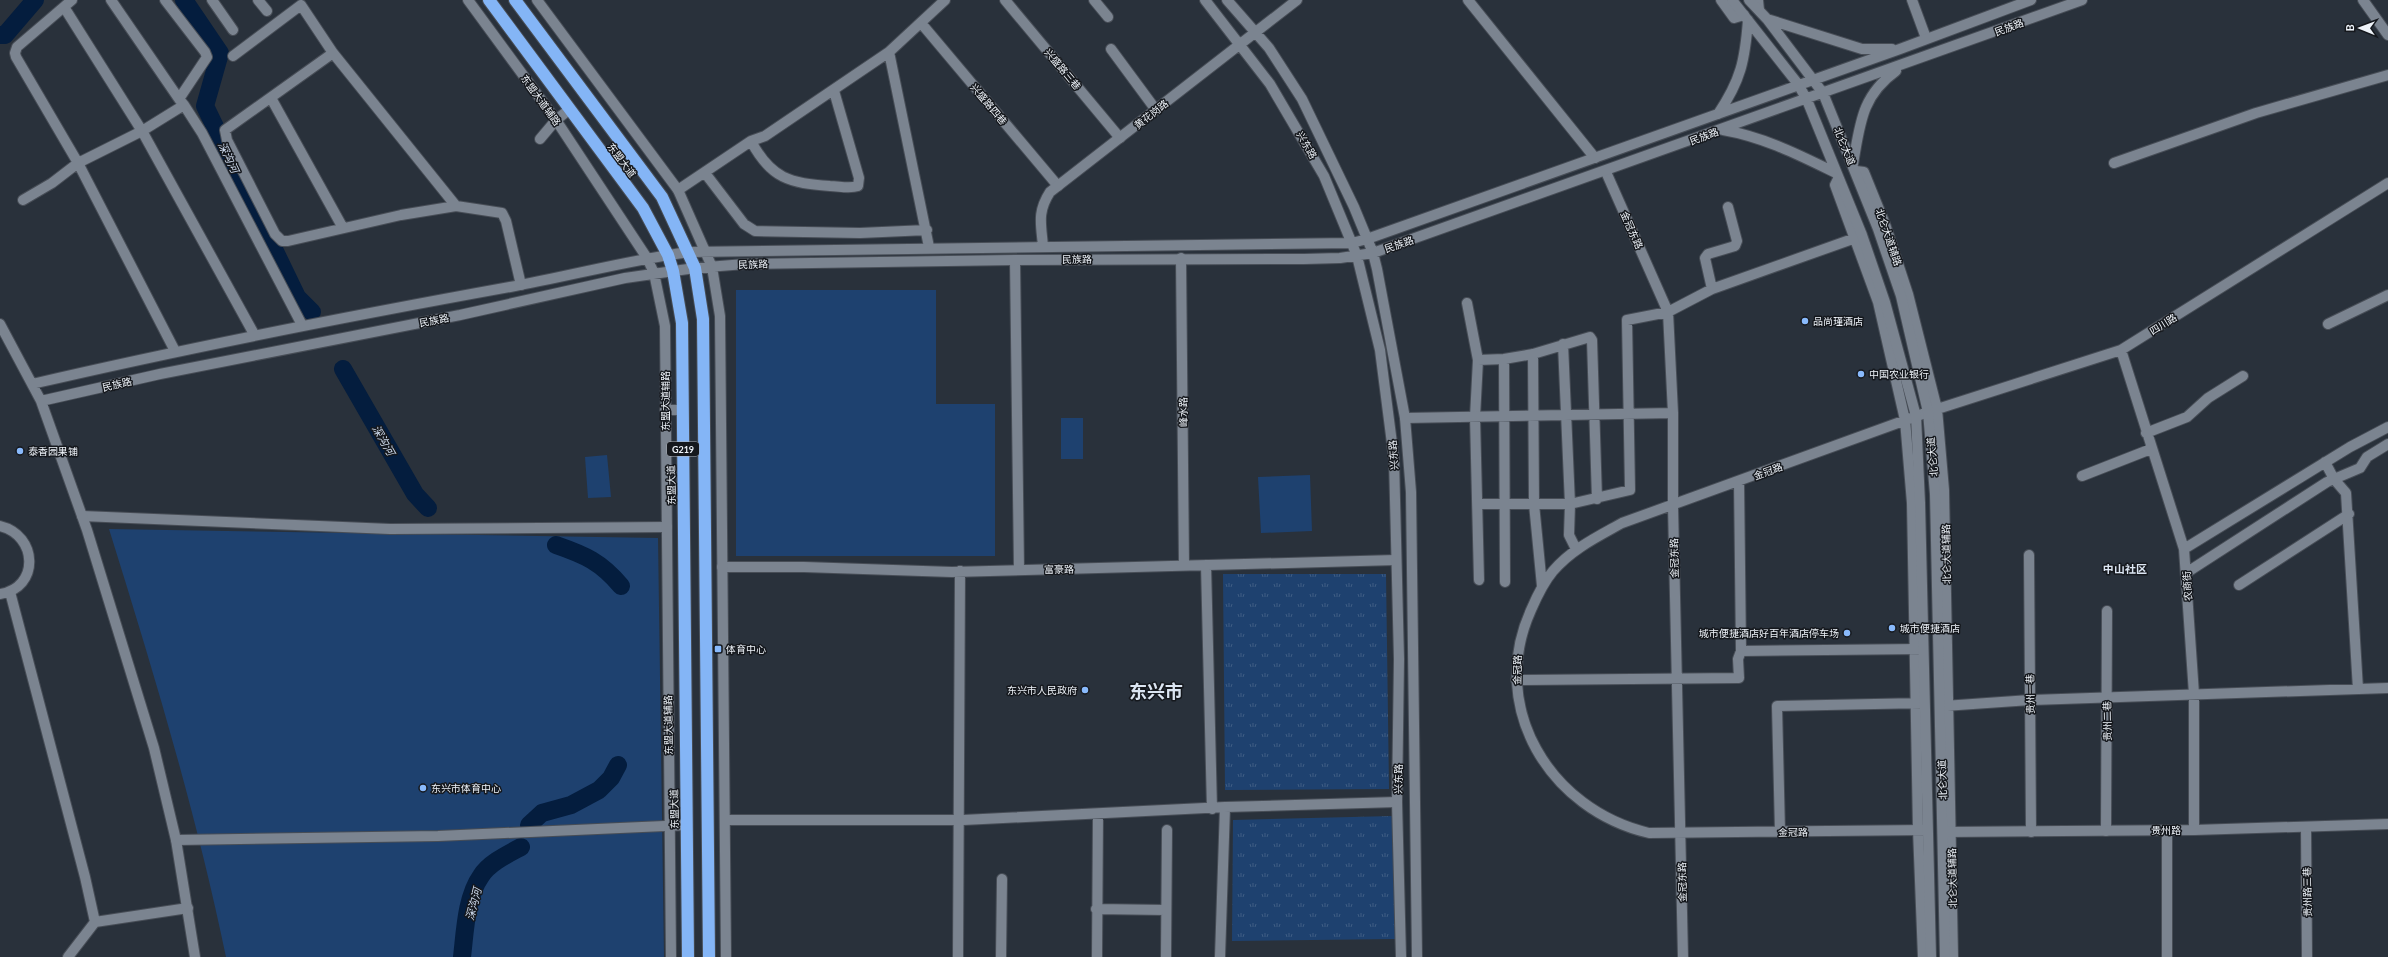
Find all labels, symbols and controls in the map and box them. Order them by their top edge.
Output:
north arrow [2340,8,2380,48]
street label: 民族路 [1993,16,2025,38]
text: B [2343,24,2356,32]
street label: 兴盛路三巷 [1042,46,1084,92]
street label: 东盟大道辅路 [519,72,563,128]
street label: 兴盛路四巷 [968,81,1010,127]
street label: 黄花岗路 [1132,97,1170,131]
street label: 民族路 [1688,125,1720,147]
street label: 北仑大道 [1832,125,1858,167]
street label: 兴东路 [1294,129,1320,161]
water label: 深沟河 [216,139,243,176]
street label: 东盟大道 [605,140,639,180]
street label: 北仑大道辅路 [1874,207,1904,267]
street label: 金冠东路 [1618,209,1646,251]
street label: 民族路 [1383,233,1415,255]
street label: 民族路 [1062,253,1092,265]
street label: 民族路 [738,257,768,271]
street label: 民族路 [418,311,450,329]
street label: 四川路 [2147,311,2179,337]
place label: 品尚瑾酒店 [1813,315,1863,327]
marker: 品尚瑾酒店 [1800,316,1810,326]
place label: 中国农业银行 [1869,368,1929,380]
marker: 中国农业银行 [1856,369,1866,379]
street label: 东盟大道辅路 [659,371,671,431]
street label: 民族路 [101,375,133,393]
street label: 峰水路 [1177,397,1189,427]
water label: 深沟河 [370,422,399,459]
street label: 北仑大道 [1924,437,1940,477]
street label: 兴东路 [1386,440,1400,470]
road number: G219 [667,442,699,456]
place label: 泰香园果铺 [28,445,78,457]
marker: 泰香园果铺 [15,446,25,456]
street label: 金冠路 [1752,460,1784,482]
street label: 东盟大道 [665,465,677,505]
street label: 北仑大道辅路 [1939,524,1953,584]
street label: 金冠东路 [1668,538,1680,578]
district label: 中山社区 [2103,562,2147,575]
street label: 富豪路 [1044,563,1074,575]
street label: 农商街 [2180,571,2194,601]
place label: 城市便捷酒店 [1900,622,1960,634]
marker: 城市便捷酒店 [1887,623,1897,633]
place label: 城市便捷酒店好百年酒店停车场 [1699,627,1839,639]
marker: 城市便捷酒店好百年酒店停车场 [1842,628,1852,638]
place label: 体育中心 [726,643,766,655]
marker: 体育中心 [713,644,723,654]
street label: 金冠路 [1511,655,1523,685]
street label: 贵州一巷 [2024,674,2036,714]
district label: 东兴市 [1129,680,1183,702]
place label: 东兴市人民政府 [1007,684,1077,696]
marker: 东兴市人民政府 [1080,685,1090,695]
street label: 东盟大道辅路 [661,695,675,755]
street label: 贵州二巷 [2101,701,2113,741]
street label: 北仑大道 [1935,760,1949,800]
street label: 兴东路 [1392,764,1404,794]
place label: 东兴市体育中心 [431,782,501,794]
marker: 东兴市体育中心 [418,783,428,793]
street label: 东盟大道 [668,789,680,829]
street label: 贵州路 [2151,824,2181,836]
street label: 金冠路 [1778,826,1808,838]
street label: 北仑大道辅路 [1945,848,1959,908]
street label: 金冠东路 [1676,862,1688,902]
street label: 贵州路三巷 [2301,867,2313,917]
water label: 深沟河 [463,884,484,922]

